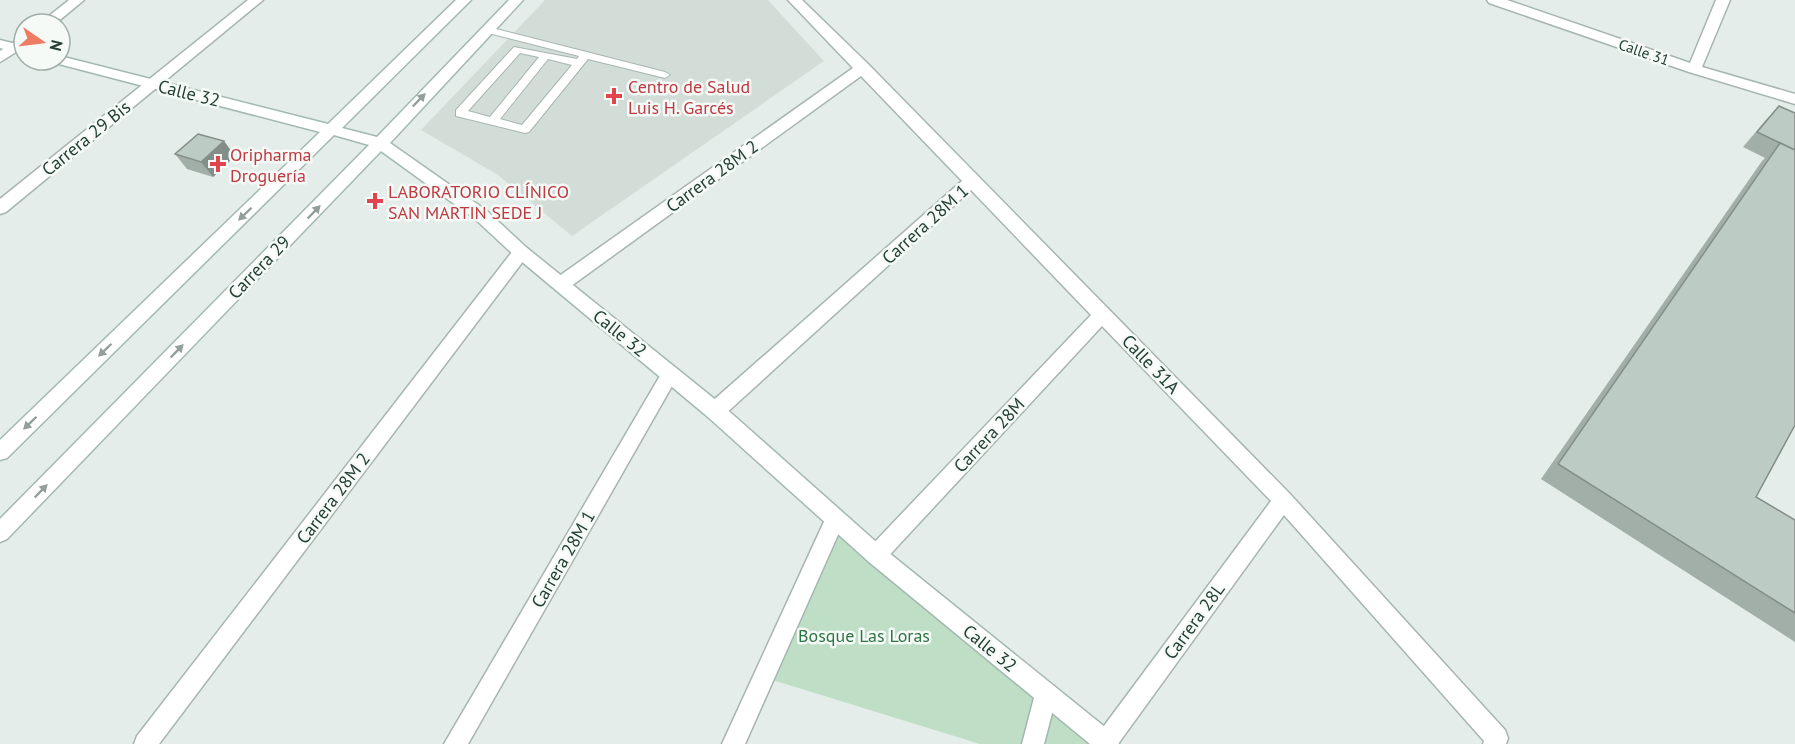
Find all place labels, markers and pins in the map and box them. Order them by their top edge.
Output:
place label: Centro de Salud Luis H. Garcés [628,75,750,119]
marker: Centro de Salud Luis H. Garcés [605,87,623,105]
place label: Oripharma Droguería [230,143,311,187]
marker: Oripharma Droguería [211,157,225,171]
place label: LABORATORIO CLÍNICO SAN MARTIN SEDE J [388,180,569,224]
marker: LABORATORIO CLÍNICO SAN MARTIN SEDE J [366,192,384,210]

